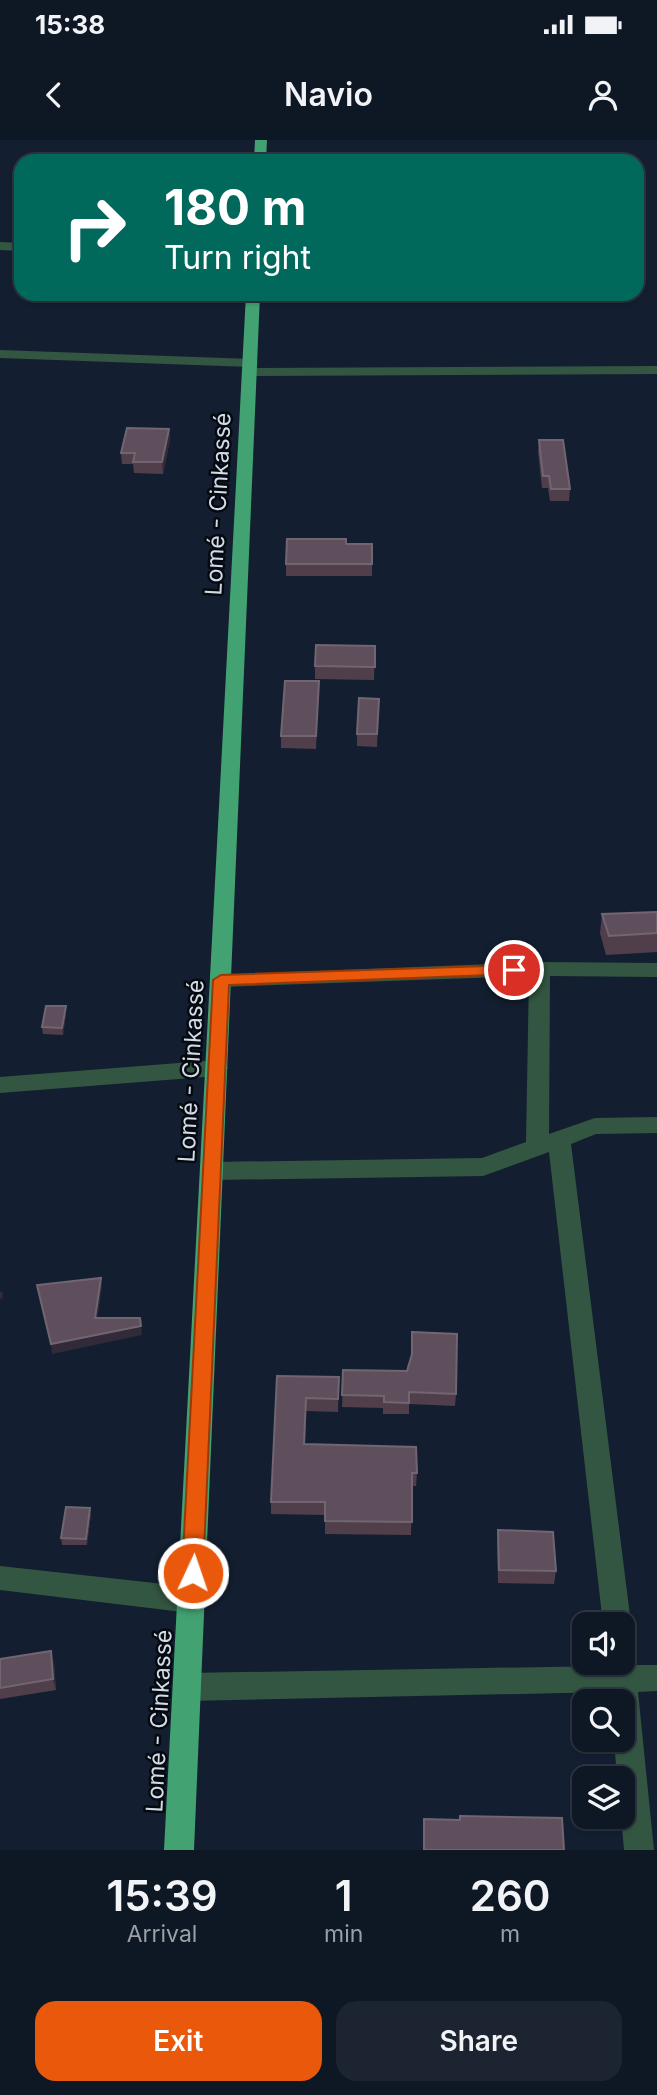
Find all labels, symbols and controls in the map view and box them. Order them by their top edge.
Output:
text: 15:38 [35,9,105,40]
text: Navio [284,75,373,114]
icon: back [35,76,73,114]
icon: person [584,76,622,114]
text: 180 m [164,178,306,237]
icon: right [49,182,140,273]
text: Turn right [164,238,311,277]
street label: Lomé - Cinkassé [199,412,237,596]
pin [484,940,544,1000]
icon: arrive [495,951,533,989]
street label: Lomé - Cinkassé [172,979,210,1163]
position arrow [156,1536,230,1610]
map controls [572,1612,635,1829]
button: sound [572,1612,635,1675]
street label: Lomé - Cinkassé [140,1629,178,1813]
button: search [572,1689,635,1752]
button: layers [572,1766,635,1829]
text: 15:39 [106,1870,218,1921]
text: 1 [335,1870,353,1921]
text: 260 [470,1870,551,1921]
text: Arrival [127,1920,197,1948]
text: min [324,1920,363,1948]
text: m [500,1920,520,1948]
button: Exit [35,2001,322,2081]
button: Share [336,2001,622,2081]

